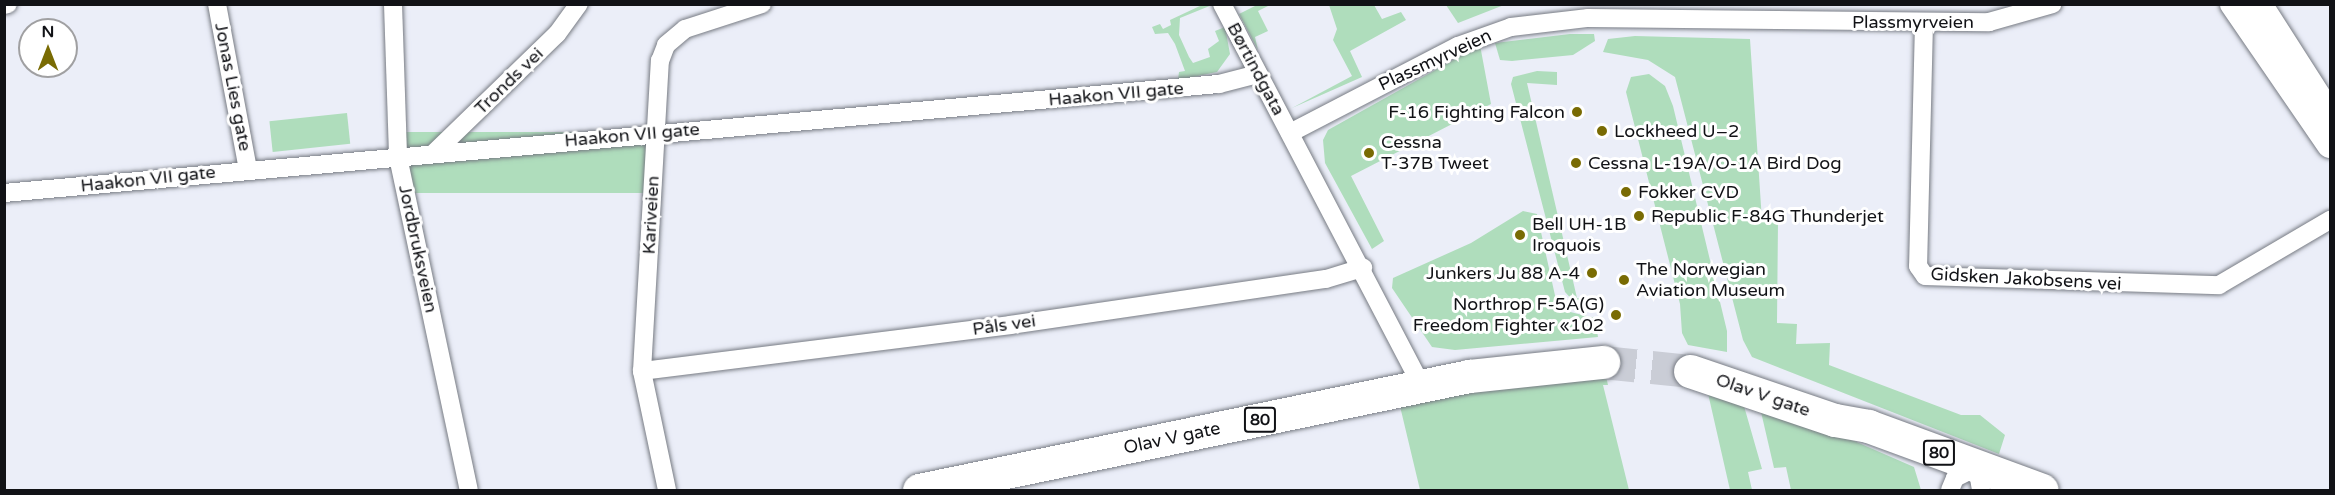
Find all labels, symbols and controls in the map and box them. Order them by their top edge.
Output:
street label: Plassmyrveien [1852,11,1974,33]
north arrow [18,18,78,78]
street label: Børtindgata [1222,19,1290,119]
street label: Jonas Lies gate [210,21,256,153]
text: N [42,22,54,42]
street label: Plassmyrveien [1375,24,1495,96]
street label: Tronds vei [470,43,548,119]
street label: Haakon VII gate [1047,77,1185,111]
place label: F-16 Fighting Falcon [1388,101,1565,123]
marker: F-16 Fighting Falcon [1570,105,1584,119]
street label: Haakon VII gate [563,118,701,152]
place label: Lockheed U–2 [1614,120,1739,142]
marker: Lockheed U–2 [1595,124,1609,138]
place label: Cessna T-37B Tweet [1381,132,1489,174]
marker: Cessna T-37B Tweet [1362,146,1376,160]
place label: Cessna L-19A/O-1A Bird Dog [1588,152,1841,174]
marker: Cessna L-19A/O-1A Bird Dog [1569,156,1583,170]
street label: Haakon VII gate [79,161,217,197]
street label: Kariveien [638,175,664,255]
place label: Fokker CVD [1638,181,1739,203]
street label: Jordbruksveien [394,183,442,315]
marker: Fokker CVD [1619,185,1633,199]
place label: Republic F-84G Thunderjet [1651,205,1884,227]
marker: Republic F-84G Thunderjet [1632,209,1646,223]
place label: Bell UH-1B Iroquois [1532,214,1627,256]
marker: Bell UH-1B Iroquois [1513,228,1527,242]
place label: The Norwegian Aviation Museum [1636,259,1785,302]
place label: Junkers Ju 88 A-4 [1426,262,1580,284]
street label: Gidsken Jakobsens vei [1930,263,2122,295]
marker: Junkers Ju 88 A-4 [1585,266,1599,280]
marker: The Norwegian Aviation Museum [1617,273,1631,287]
place label: Northrop F-5A(G) Freedom Fighter «102 [1413,294,1604,336]
marker: Northrop F-5A(G) Freedom Fighter «102 [1609,308,1623,322]
street label: Påls vei [971,310,1037,340]
street label: Olav V gate [1713,369,1813,421]
road number: 80 [1244,407,1276,433]
street label: Olav V gate [1122,417,1222,459]
road number: 80 [1922,440,1956,466]

